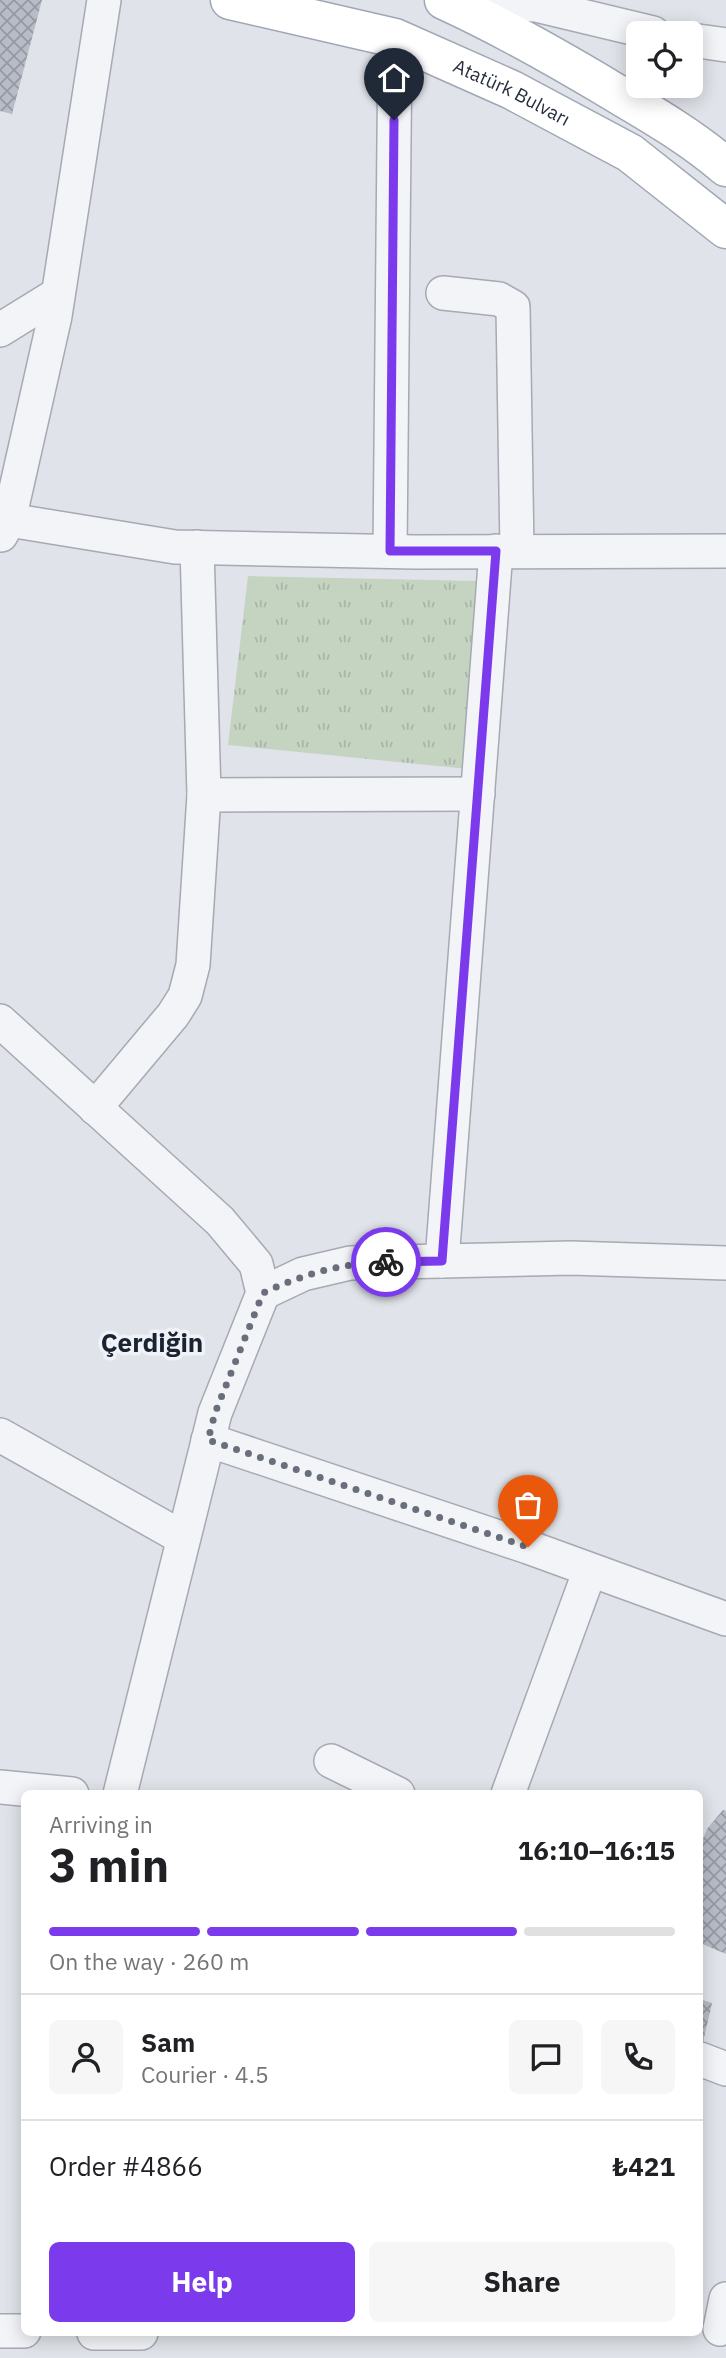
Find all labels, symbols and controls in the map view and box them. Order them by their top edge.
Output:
map controls [626,21,703,98]
button: locate [626,21,703,98]
pin [364,48,424,120]
street label: Atatürk Bulvarı [450,53,574,131]
icon: home [375,59,413,97]
courier [351,1227,421,1297]
icon: bike [367,1243,405,1281]
district label: Çerdiğin [101,1325,203,1359]
pin [498,1475,558,1547]
icon: bag [509,1486,547,1524]
text: Arriving in [49,1809,153,1839]
text: 16:10–16:15 [518,1833,675,1867]
text: 3 min [49,1835,169,1895]
text: On the way · 260 m [49,1946,249,1976]
button: person [49,2020,123,2094]
button: chat [509,2020,583,2094]
button: phone [601,2020,675,2094]
text: Sam [141,2025,195,2059]
text: Courier · 4.5 [141,2059,269,2089]
text: Order #4866 [49,2149,203,2183]
text: ₺421 [612,2149,675,2183]
button: Help [49,2242,355,2322]
button: Share [369,2242,675,2322]

